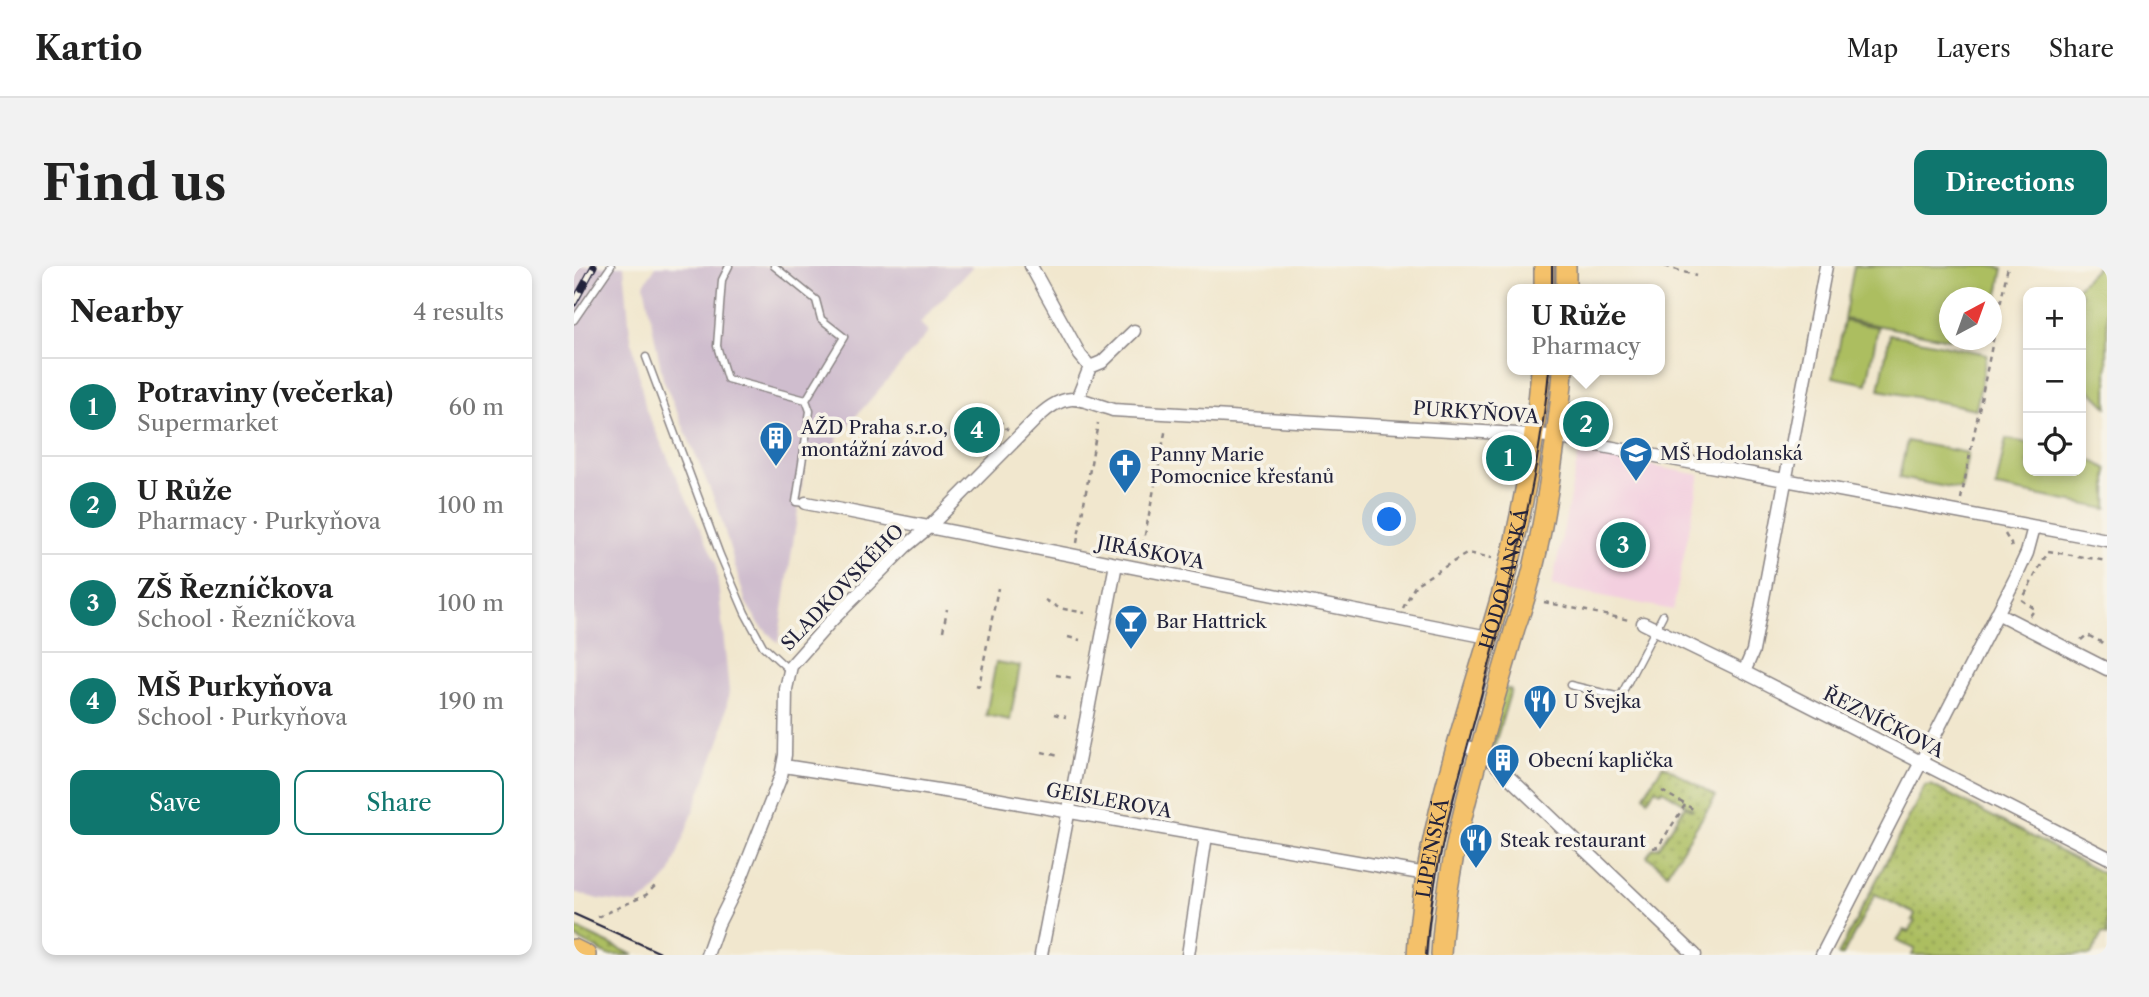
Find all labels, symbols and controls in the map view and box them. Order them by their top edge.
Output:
text: Kartio [35,28,143,69]
text: Map [1847,34,1898,63]
text: Layers [1936,34,2011,63]
text: Share [2049,34,2114,63]
button: Directions [1914,150,2107,215]
text: Find us [42,152,226,213]
popup [1507,284,1665,375]
north arrow [1939,287,2002,350]
map controls [2023,287,2086,476]
button: + [2023,287,2086,350]
text: Nearby [70,293,183,330]
text: 4 results [413,298,504,326]
text: U Růže [1531,300,1626,332]
text: Pharmacy [1531,332,1641,360]
button: − [2023,350,2086,413]
text: Potraviny (večerka) [137,377,393,409]
text: 1 [88,393,98,421]
text: 60 m [448,393,504,421]
street label: PURKYŇOVA [1412,396,1541,428]
pin: 2 [1563,398,1609,450]
pin: 4 [954,404,1000,456]
text: Supermarket [137,409,278,437]
button: locate [2023,413,2086,476]
place label: AŽD Praha s.r.o, montážní závod [800,415,948,461]
building icon: AŽD Praha s.r.o, montážní závod [757,419,795,468]
pin: 1 [1486,432,1532,484]
school or university icon: MŠ Hodolanská [1617,434,1655,483]
place label: MŠ Hodolanská [1660,441,1803,465]
place label: Panny Marie Pomocnice křesťanů [1150,443,1335,488]
church icon: Panny Marie Pomocnice křesťanů [1106,446,1144,495]
text: U Růže [137,475,232,507]
text: 2 [86,491,100,519]
text: 100 m [438,491,504,519]
your location [1372,502,1406,536]
street label: HODOLANSKÁ [1475,505,1534,652]
text: Pharmacy · Purkyňova [137,507,381,535]
street label: SLADKOVSKÉHO [776,519,908,655]
pin: 3 [1600,519,1646,571]
street label: JIRÁSKOVA [1092,530,1207,574]
text: ZŠ Řezníčkova [137,573,333,605]
text: 3 [87,589,100,617]
text: 100 m [438,589,504,617]
bar icon: Bar Hattrick [1112,602,1150,651]
text: School · Řezníčkova [137,605,356,633]
place label: Bar Hattrick [1156,610,1267,633]
text: MŠ Purkyňova [137,671,333,703]
street label: ŘEZNÍČKOVA [1820,681,1949,763]
restaurant icon: U Švejka [1521,682,1559,731]
text: 4 [86,687,100,715]
text: 190 m [439,687,504,715]
place label: U Švejka [1564,689,1641,713]
text: School · Purkyňova [137,703,347,731]
building icon: Obecní kaplička [1484,741,1522,790]
place label: Obecní kaplička [1528,749,1673,772]
button: Save [70,770,280,835]
button: Share [294,770,504,835]
street label: GEISLEROVA [1044,778,1175,823]
street label: LIPENSKÁ [1412,795,1454,900]
restaurant icon: Steak restaurant [1457,821,1495,870]
place label: Steak restaurant [1500,829,1646,852]

